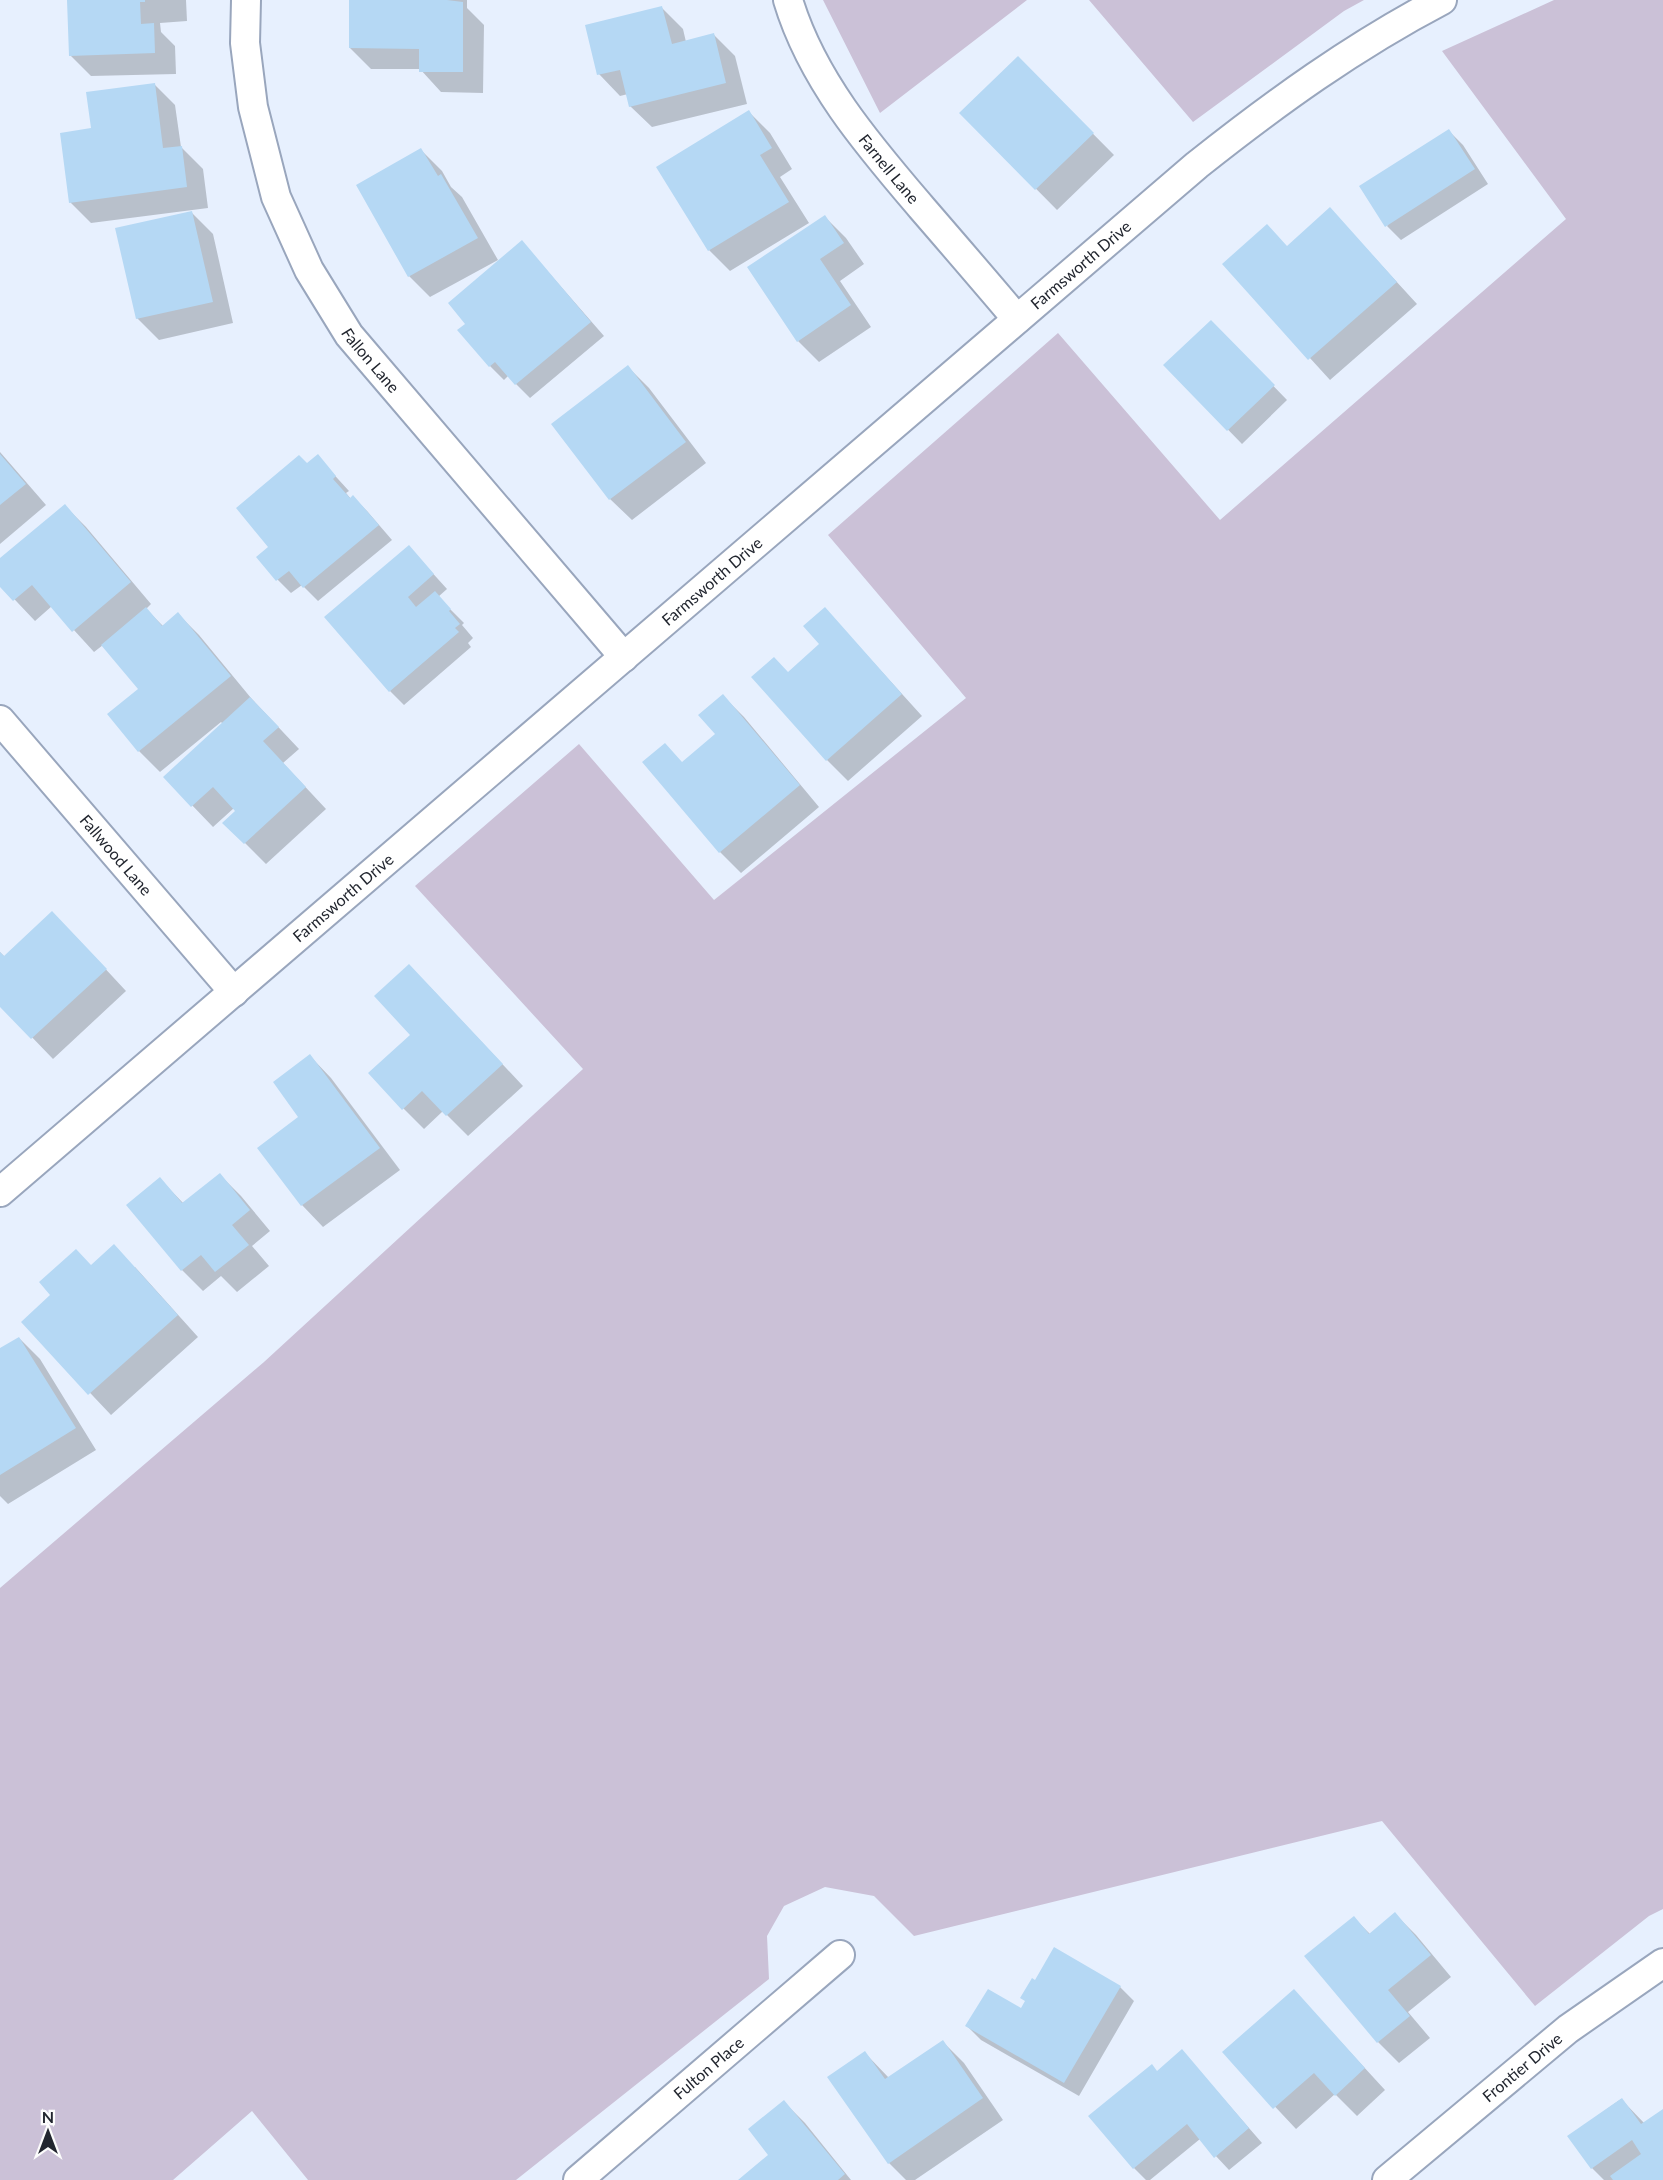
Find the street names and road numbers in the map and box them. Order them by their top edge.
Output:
street label: Farnell Lane [855,130,924,207]
street label: Farmsworth Drive [1026,216,1134,313]
street label: Fallon Lane [338,324,404,396]
street label: Farmsworth Drive [658,533,766,629]
street label: Fallwood Lane [76,810,157,899]
street label: Farmsworth Drive [289,849,397,946]
street label: Frontier Drive [1478,2028,1565,2106]
street label: Fulton Place [669,2032,747,2103]

